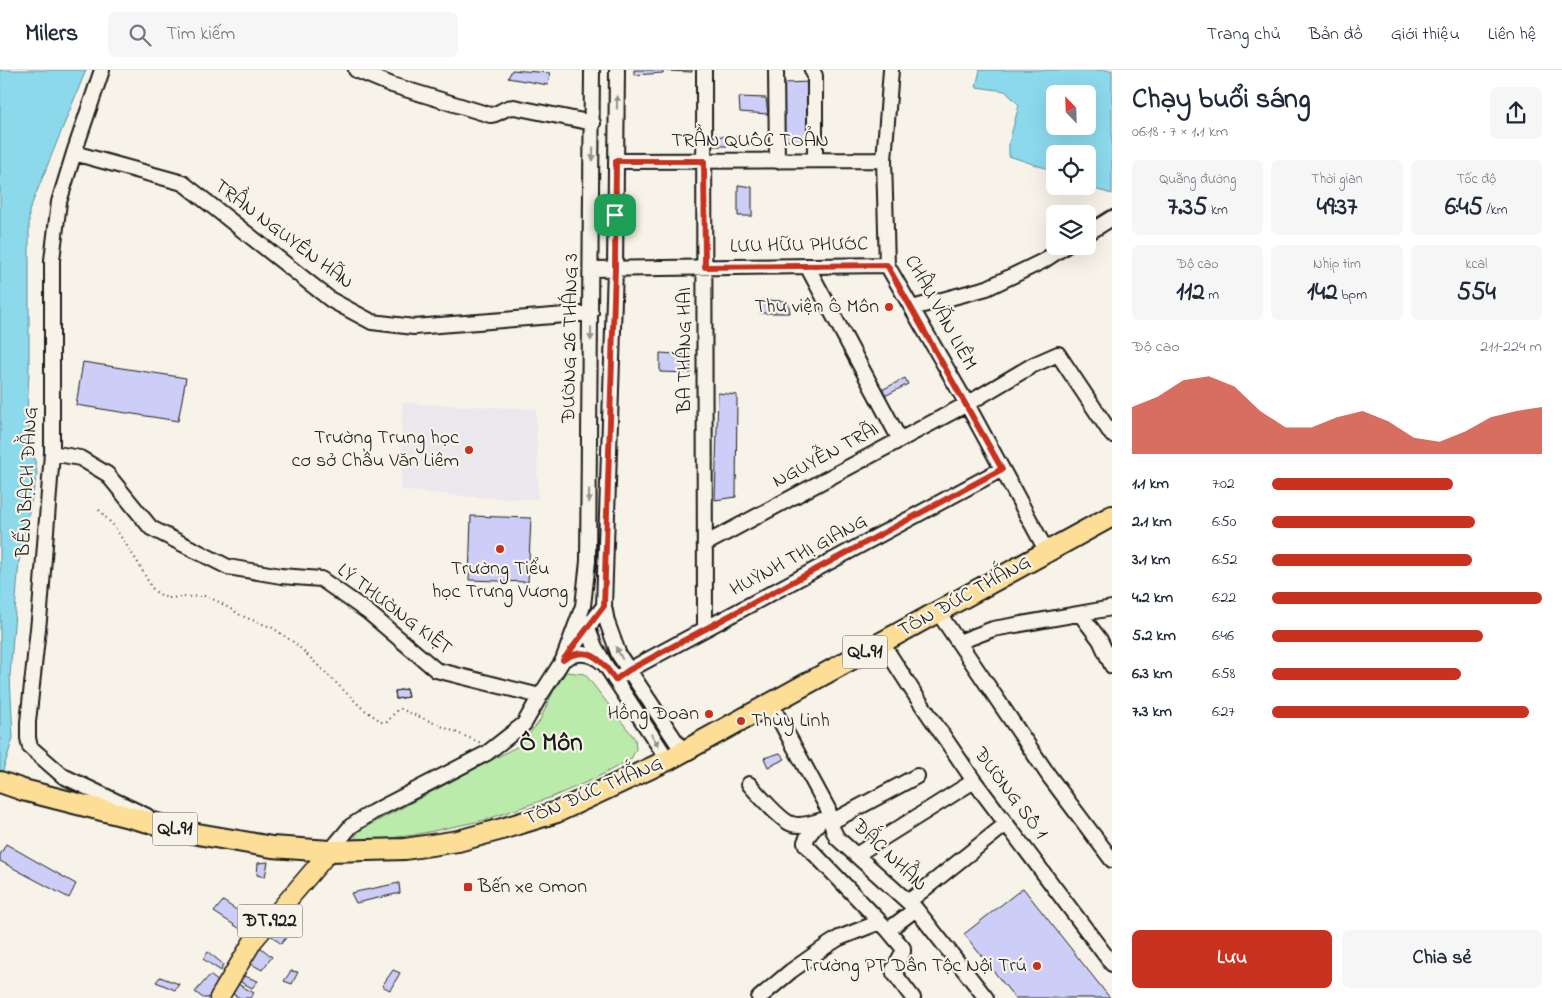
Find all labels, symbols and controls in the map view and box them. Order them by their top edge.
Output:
search box [108,12,458,57]
text: Milers [25,17,78,52]
icon: search [126,21,154,49]
text: Tìm kiếm [166,21,235,48]
text: Trang chủ [1207,22,1281,48]
text: Bản đồ [1309,22,1363,48]
text: Giới thiệu [1391,22,1460,48]
text: Liên hệ [1488,22,1537,48]
text: Chạy buổi sáng [1132,80,1311,121]
north arrow [1046,85,1096,135]
map controls [1046,85,1096,255]
button: share [1490,87,1542,139]
one-way arrow [613,94,621,110]
text: 06:18 · 7 × 1.1 km [1132,120,1228,144]
street label: TRẦN QUỐC TOẢN [671,124,829,156]
button: locate [1046,145,1096,195]
one-way arrow [589,146,597,162]
text: Quãng đường [1159,169,1236,190]
text: Thời gian [1311,169,1363,190]
text: Tốc độ [1457,169,1496,190]
street label: TRẦN NGUYÊN HÃN [207,170,361,297]
text: 7.35 [1167,190,1207,226]
text: 49:37 [1317,190,1357,226]
text: 6:45 [1445,190,1483,226]
pin [594,194,636,236]
text: km [1207,200,1228,221]
text: /km [1483,200,1508,221]
icon: arrive [601,201,629,229]
button: layers [1046,205,1096,255]
street label: LƯU HỮU PHƯỚC [730,230,868,262]
street label: CHÂU VĂN LIÊM [896,250,984,376]
street label: ĐƯỜNG 26 THÁNG 3 [555,253,587,424]
text: Độ cao [1177,254,1218,275]
text: Nhịp tim [1313,254,1361,275]
text: kcal [1465,254,1487,275]
text: 112 [1176,275,1205,311]
text: 142 [1307,275,1338,311]
text: 554 [1457,275,1496,311]
text: m [1205,285,1219,306]
text: bpm [1338,285,1367,306]
street label: BA THÁNG HAI [671,287,700,414]
place label: Thư viện Ô Môn [755,293,879,322]
marker: Thư viện Ô Môn [883,301,895,313]
one-way arrow [587,326,595,342]
text: Độ cao [1132,335,1180,359]
text: 211–224 m [1480,335,1542,359]
street label: BẾN BẠCH ĐẰNG [8,406,46,559]
street label: NGUYỄN TRÃI [767,415,884,496]
place label: Trường Trung học cơ sở Châu Văn Liêm [292,424,459,476]
marker: Trường Trung học cơ sở Châu Văn Liêm [463,444,475,456]
text: 1.1 km [1132,472,1169,496]
text: 7:02 [1212,472,1235,496]
one-way arrow [585,488,593,504]
street label: HUỲNH THỊ GIANG [725,508,873,604]
text: 2.1 km [1132,510,1172,534]
text: 6:50 [1212,510,1236,534]
marker: Trường Tiểu học Trưng Vương [494,543,506,555]
street label: TÔN ĐỨC THẮNG [891,545,1037,646]
text: 3.1 km [1132,548,1170,572]
text: 6:52 [1212,548,1238,572]
place label: Trường Tiểu học Trưng Vương [432,555,568,608]
street label: LÝ THƯỜNG KIỆT [330,557,458,663]
text: 4.2 km [1132,586,1173,610]
text: 6:22 [1212,586,1236,610]
text: 5.2 km [1132,624,1176,648]
text: 6:46 [1212,624,1234,648]
road number: QL.91 [842,636,888,668]
one-way arrow [615,645,623,660]
text: 6.3 km [1132,662,1172,686]
text: 6:58 [1212,662,1236,686]
place label: Hồng Đoan [607,700,699,730]
text: 7.3 km [1132,700,1172,724]
text: 6:27 [1212,700,1235,724]
place label: Thùy Linh [751,707,830,736]
marker: Hồng Đoan [703,708,715,720]
marker: Thùy Linh [735,715,747,727]
district label: Ô Môn [519,726,583,762]
one-way arrow [650,734,660,747]
street label: ĐƯỜNG SỐ 1 [965,741,1054,846]
street label: TÔN ĐỨC THẮNG [519,746,668,834]
street label: ĐẮC NHẪN [844,809,936,899]
road number: QL.91 [152,812,198,846]
place label: Bến xe Omon [477,873,587,902]
marker: Bến xe Omon [462,881,474,893]
road number: ĐT.922 [238,904,302,938]
button: Lưu [1132,930,1332,988]
button: Chia sẻ [1342,930,1542,988]
place label: Trường PT Dân Tộc Nội Trú [801,952,1027,982]
marker: Trường PT Dân Tộc Nội Trú [1031,960,1043,972]

